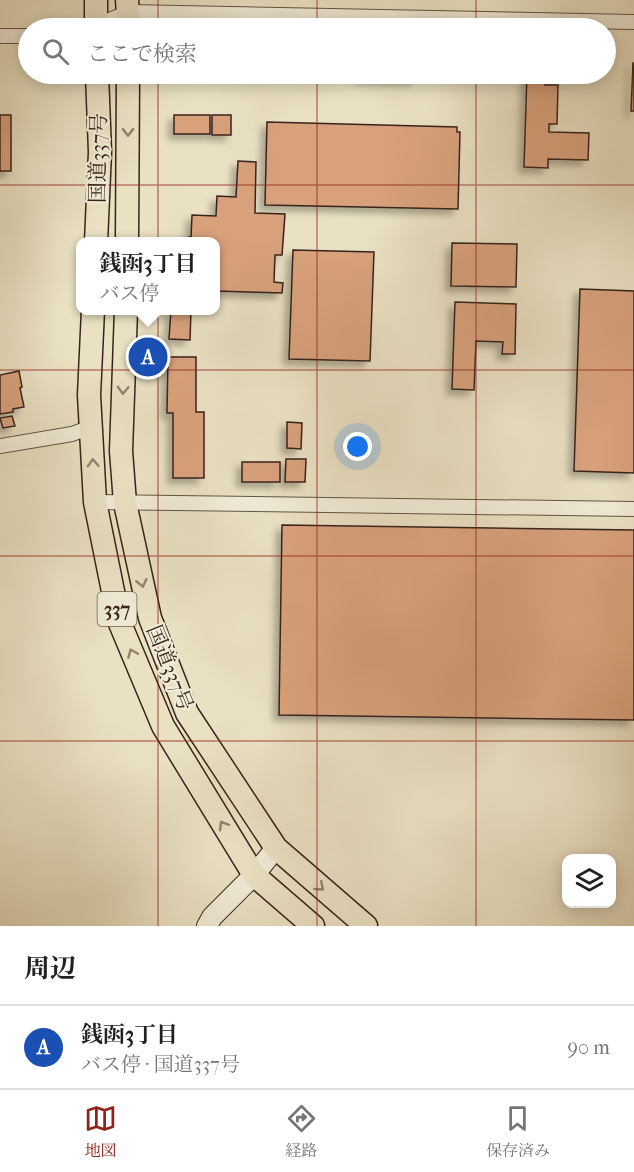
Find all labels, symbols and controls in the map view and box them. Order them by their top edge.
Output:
search box [18,18,616,84]
icon: search [39,35,72,68]
text: ここで検索 [87,41,197,67]
street label: 国道337号 [85,113,111,203]
one-way arrow [122,127,134,136]
popup [76,237,220,315]
text: 銭函3丁目 [99,251,197,277]
text: バス停 [99,282,159,305]
pin: A [128,334,168,380]
one-way arrow [117,385,129,394]
your location [343,432,372,461]
one-way arrow [87,459,100,468]
one-way arrow [135,578,148,588]
road number: 337 [98,592,136,626]
street label: 国道337号 [142,622,198,714]
one-way arrow [127,648,139,659]
one-way arrow [219,821,231,831]
map controls [562,854,616,908]
button: layers [562,854,616,908]
one-way arrow [313,879,324,890]
text: 周辺 [24,953,76,984]
text: 銭函3丁目 [81,1022,178,1048]
text: A [37,1036,50,1059]
text: 90 m [568,1036,610,1059]
text: バス停 · 国道337号 [81,1053,240,1076]
tab: 地図 [84,1102,117,1161]
tab: 経路 [285,1102,318,1161]
tab: 保存済み [486,1102,550,1161]

